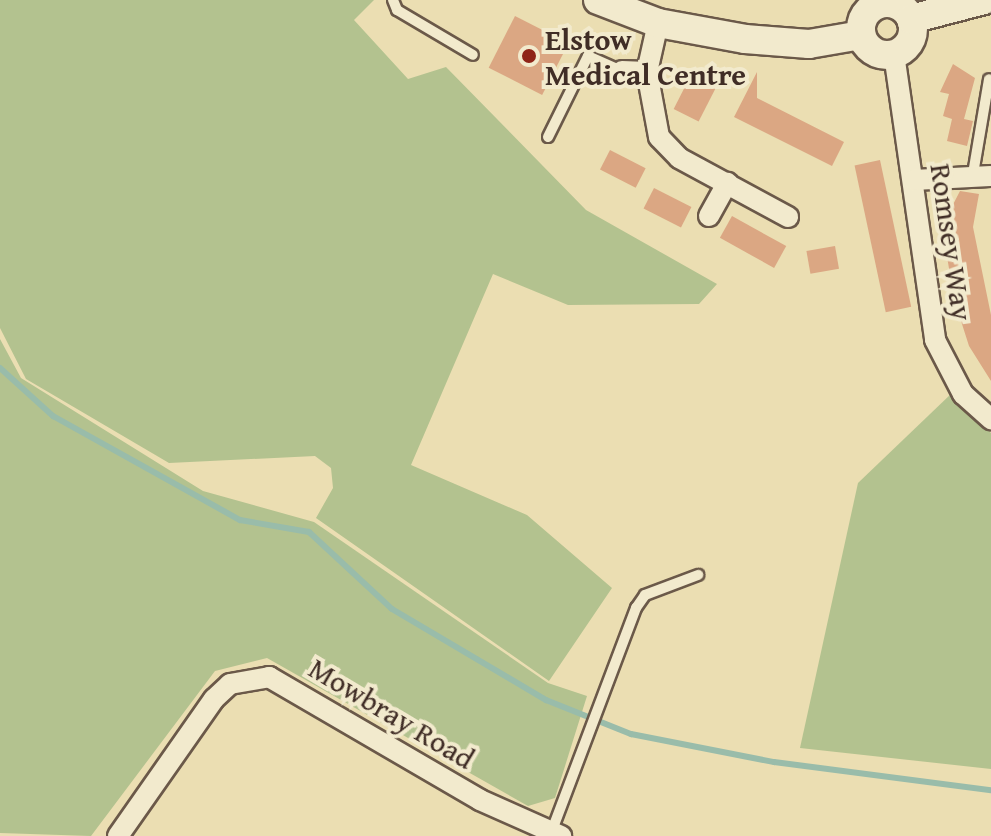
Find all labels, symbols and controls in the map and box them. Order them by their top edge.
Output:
place label: Elstow Medical Centre [545,21,746,92]
marker: Elstow Medical Centre [520,47,538,65]
street label: Romsey Way [923,161,981,323]
street label: Mowbray Road [303,649,481,777]

